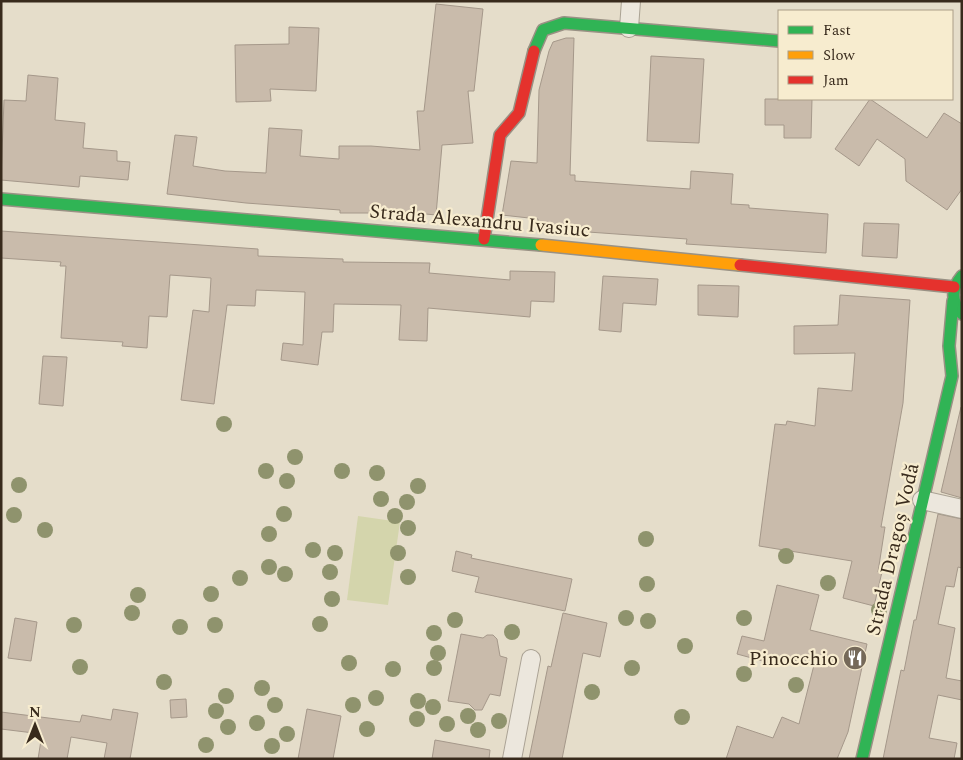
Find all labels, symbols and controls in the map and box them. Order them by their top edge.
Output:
legend [778,10,953,100]
text: Fast [823,19,851,42]
text: Slow [823,44,855,67]
text: Jam [823,69,849,92]
street label: Strada Alexandru Ivasiuc [368,196,592,246]
street label: Strada Dragoș Vodă [859,460,927,638]
place label: Pinocchio [749,644,838,674]
restaurant icon: Pinocchio [842,645,868,671]
north arrow [10,700,60,750]
text: N [29,702,41,723]

